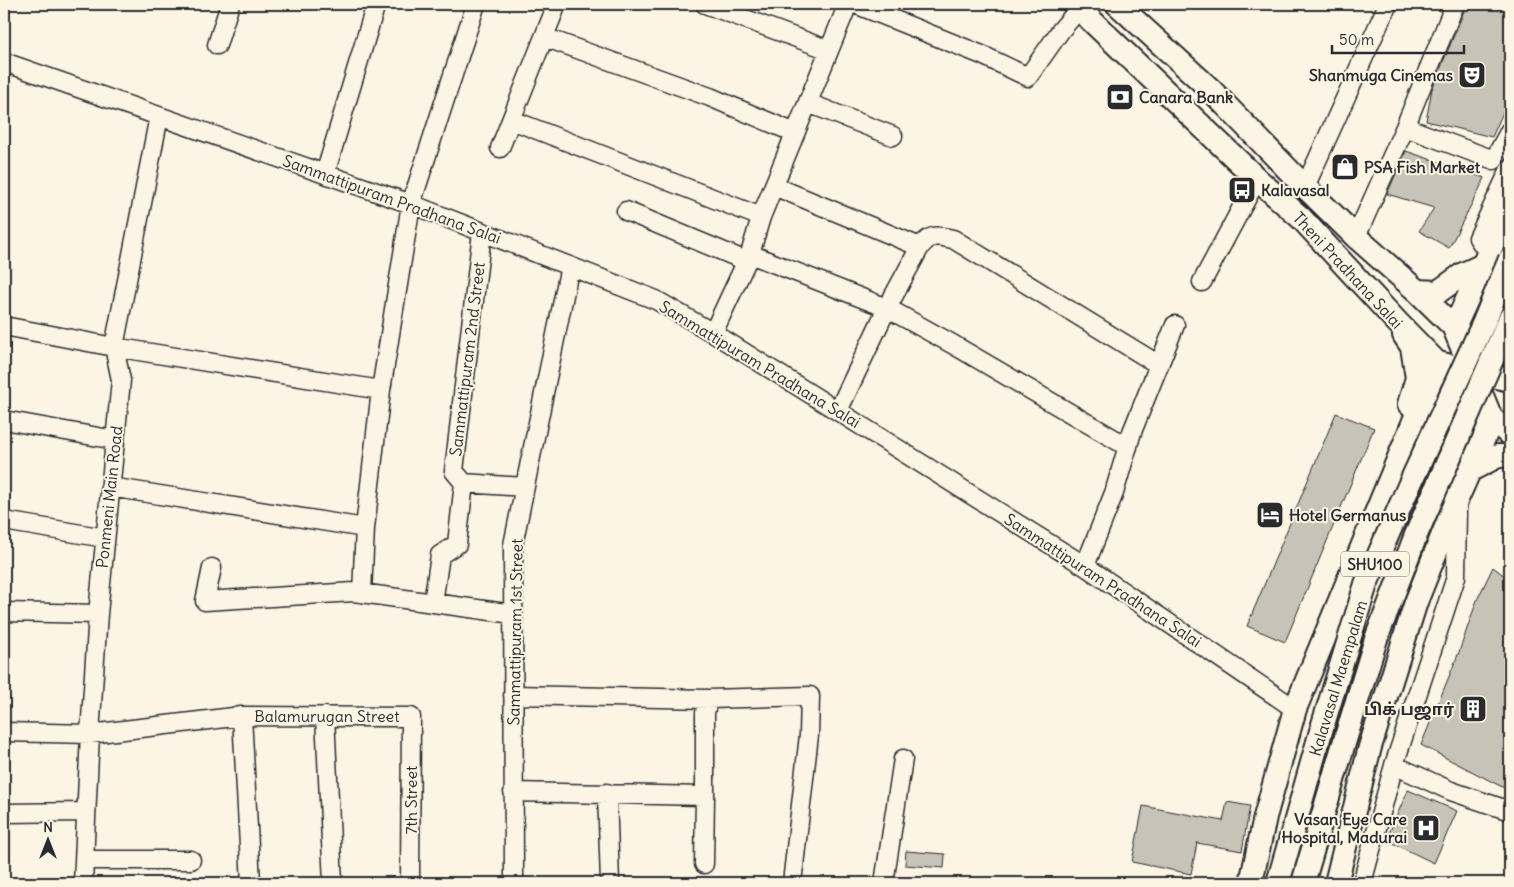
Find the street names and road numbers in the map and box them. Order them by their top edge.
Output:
street label: Sammattipuram Pradhana Salai [280,150,504,248]
street label: Theni Pradhana Salai [1289,208,1407,332]
street label: Sammattipuram 2nd Street [445,260,489,457]
street label: Sammattipuram Pradhana Salai [656,296,864,432]
street label: Ponmeni Main Road [92,425,126,569]
street label: Sammattipuram Pradhana Salai [1001,509,1205,651]
street label: Sammattipuram 1st Street [503,538,527,726]
road number: SHU100 [1341,552,1409,576]
street label: Kalavasal Maempalam [1305,598,1371,758]
street label: Balamurugan Street [254,706,400,726]
street label: 7th Street [401,765,421,834]

